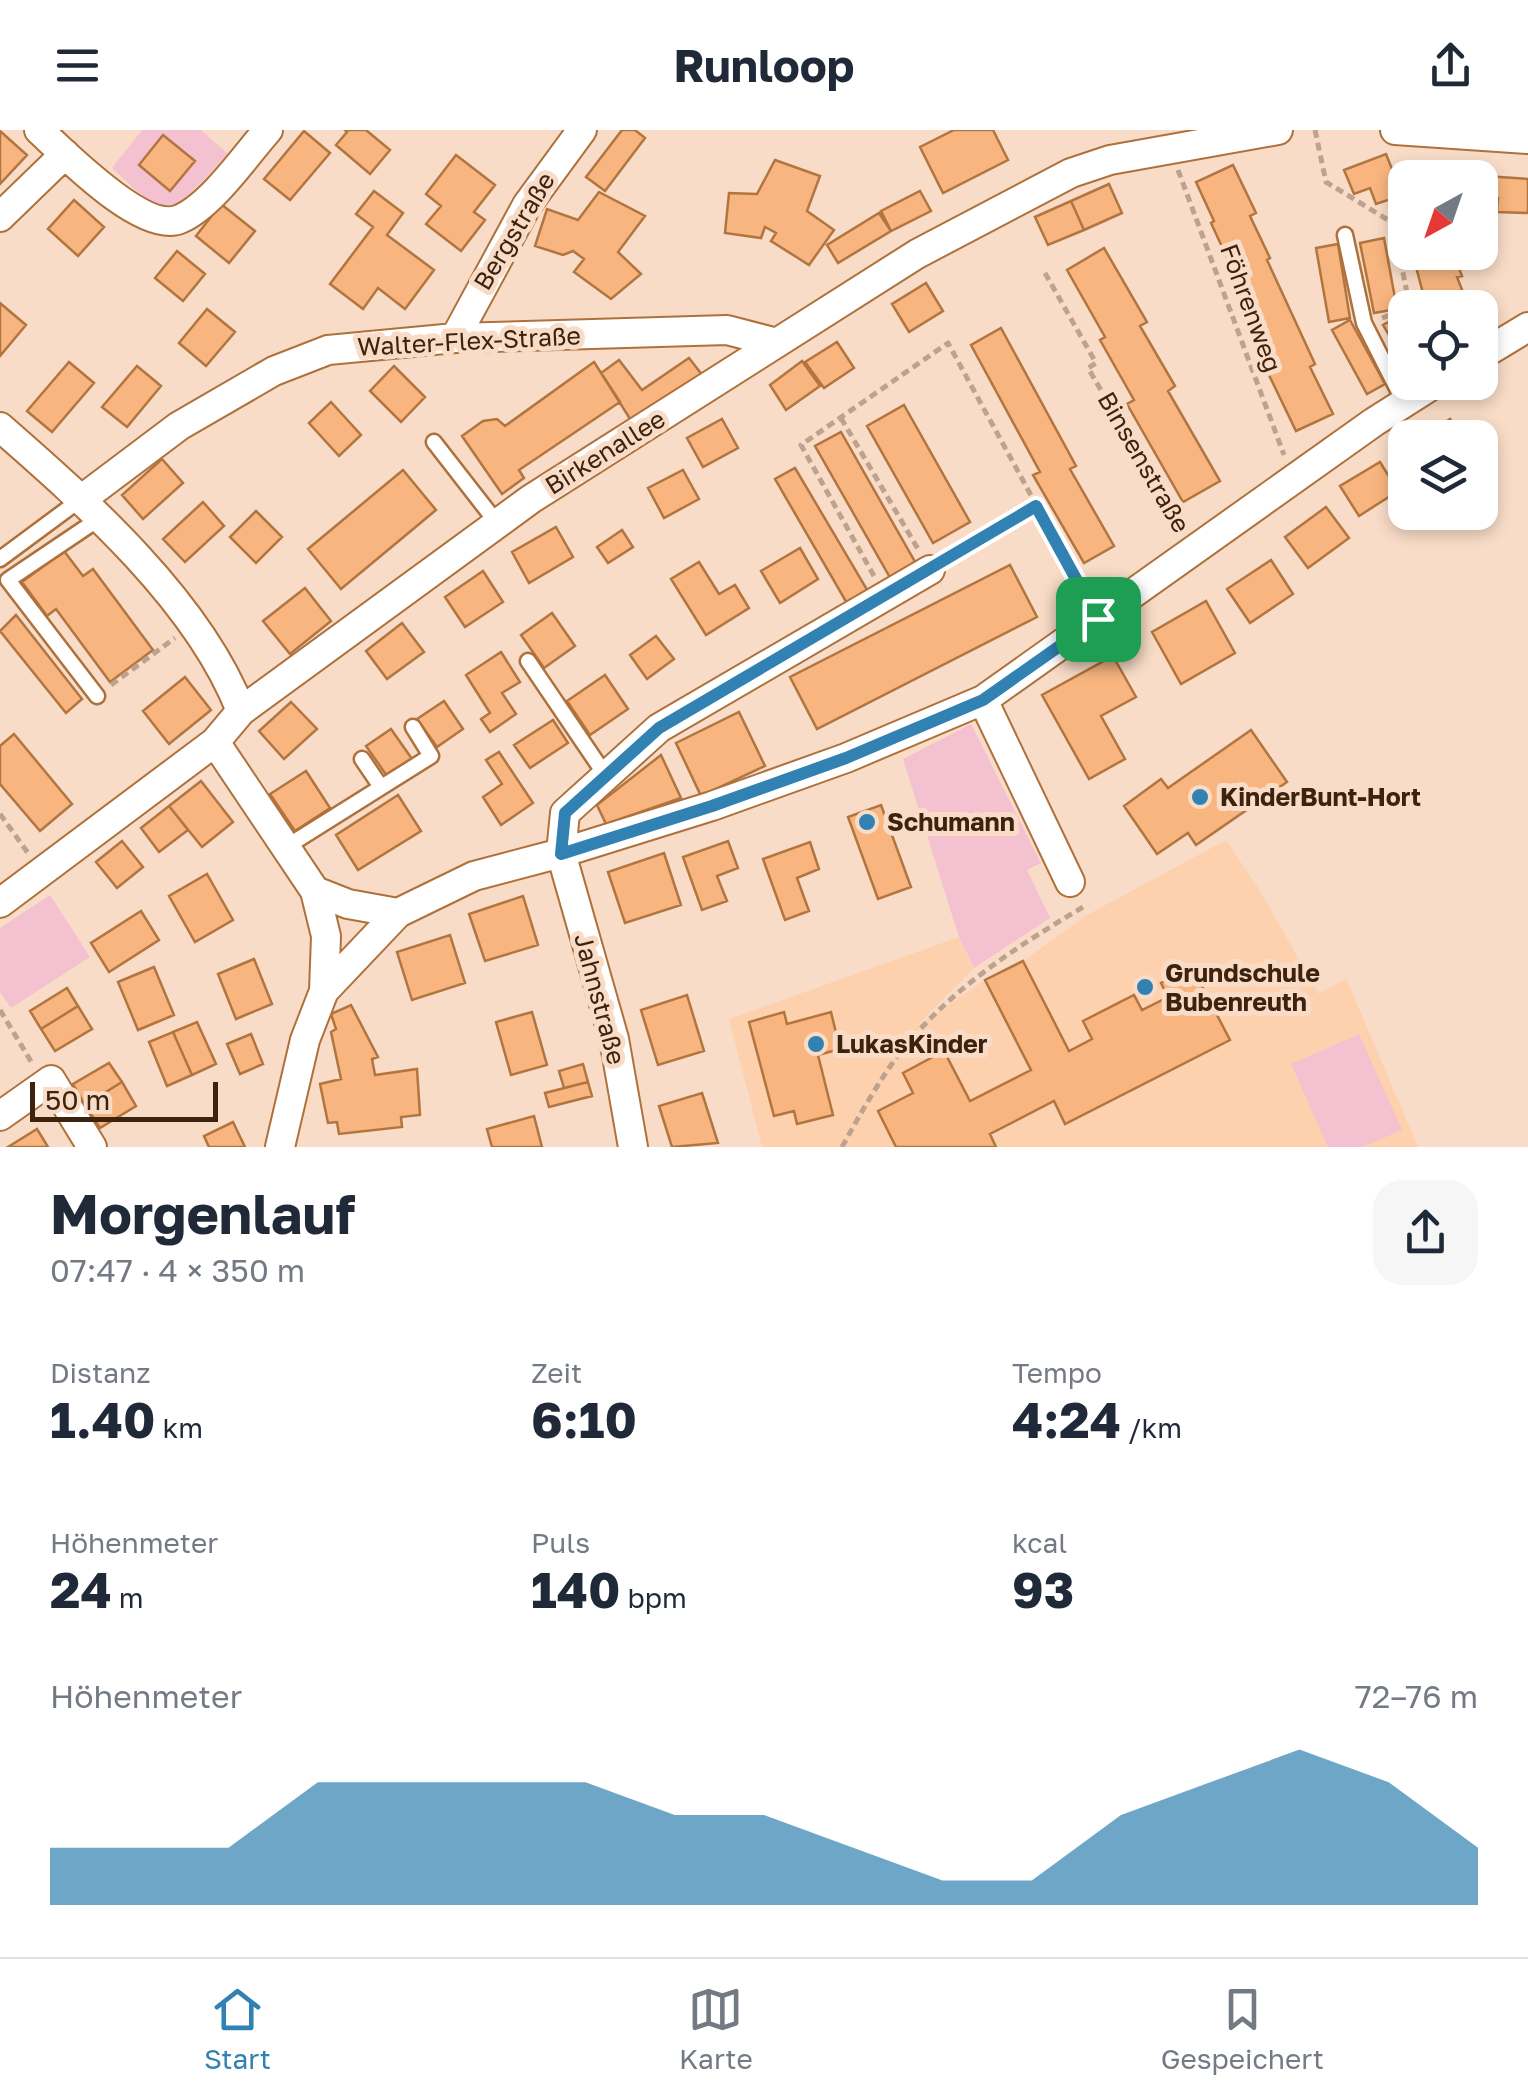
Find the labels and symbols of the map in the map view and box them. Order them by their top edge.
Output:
north arrow [1388,160,1498,270]
street label: Bergstraße [466,166,561,295]
street label: Föhrenweg [1214,240,1289,376]
street label: Walter-Flex-Straße [356,319,582,362]
street label: Binsenstraße [1092,386,1197,538]
street label: Birkenallee [539,403,670,501]
pin [1056,577,1141,662]
place label: KinderBunt-Hort [1220,781,1421,812]
marker: KinderBunt-Hort [1189,786,1211,808]
place label: Schumann [887,806,1015,837]
marker: Schumann [856,811,878,833]
street label: Jahnstraße [568,930,633,1068]
place label: Grundschule Bubenreuth [1165,957,1320,1017]
marker: Grundschule Bubenreuth [1134,976,1156,998]
place label: LukasKinder [836,1028,988,1059]
marker: LukasKinder [805,1033,827,1055]
scale bar [30,1077,218,1121]

